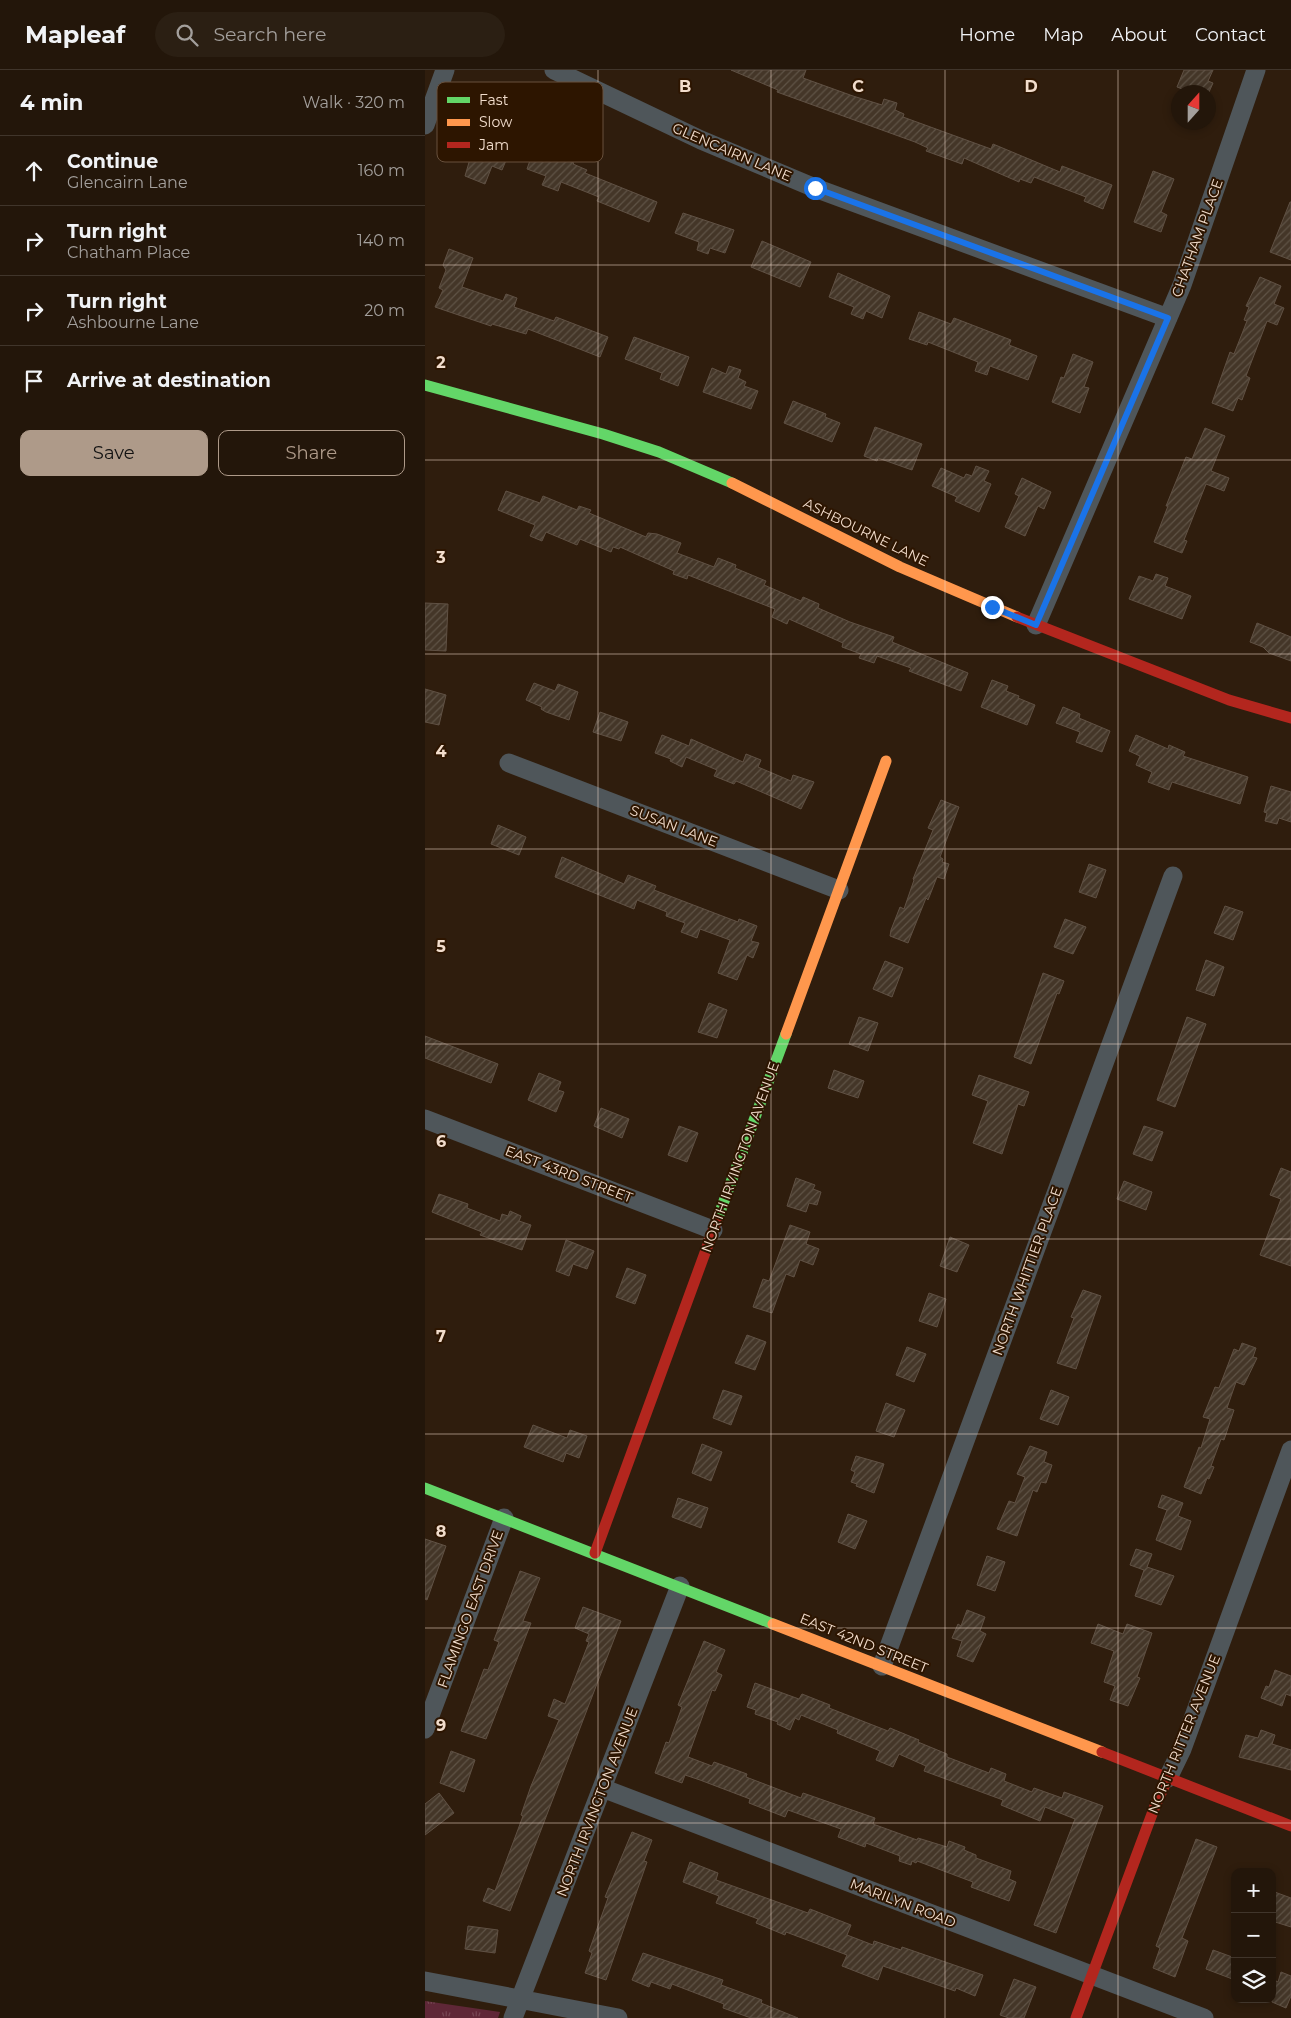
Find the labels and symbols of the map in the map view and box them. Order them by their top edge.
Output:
text: B [679,77,691,96]
text: C [852,77,864,96]
text: D [1024,77,1038,96]
legend [437,82,603,162]
north arrow [1171,85,1216,130]
text: Fast [479,91,509,109]
text: Slow [479,113,513,131]
street label: GLENCAIRN LANE [670,119,794,185]
text: Jam [478,136,509,154]
street label: CHATHAM PLACE [1167,176,1227,300]
route start [804,177,827,200]
text: 2 [436,353,446,372]
street label: ASHBOURNE LANE [800,494,932,570]
text: 3 [435,548,446,567]
route end [981,596,1004,619]
text: 4 [435,742,447,761]
street label: SUSAN LANE [628,801,720,851]
text: 5 [436,937,446,956]
street label: NORTH IRVINGTON AVENUE [697,1059,783,1255]
text: 6 [436,1132,446,1151]
street label: EAST 43RD STREET [503,1141,635,1207]
street label: NORTH WHITTIER PLACE [988,1184,1066,1358]
text: 7 [436,1327,446,1346]
text: 8 [436,1522,446,1541]
street label: FLAMINGO EAST DRIVE [433,1528,507,1690]
street label: EAST 42ND STREET [797,1609,931,1677]
street label: NORTH RITTER AVENUE [1144,1652,1224,1816]
street label: NORTH IRVINGTON AVENUE [552,1705,642,1899]
text: 9 [436,1716,446,1735]
street label: MARILYN ROAD [847,1875,959,1931]

